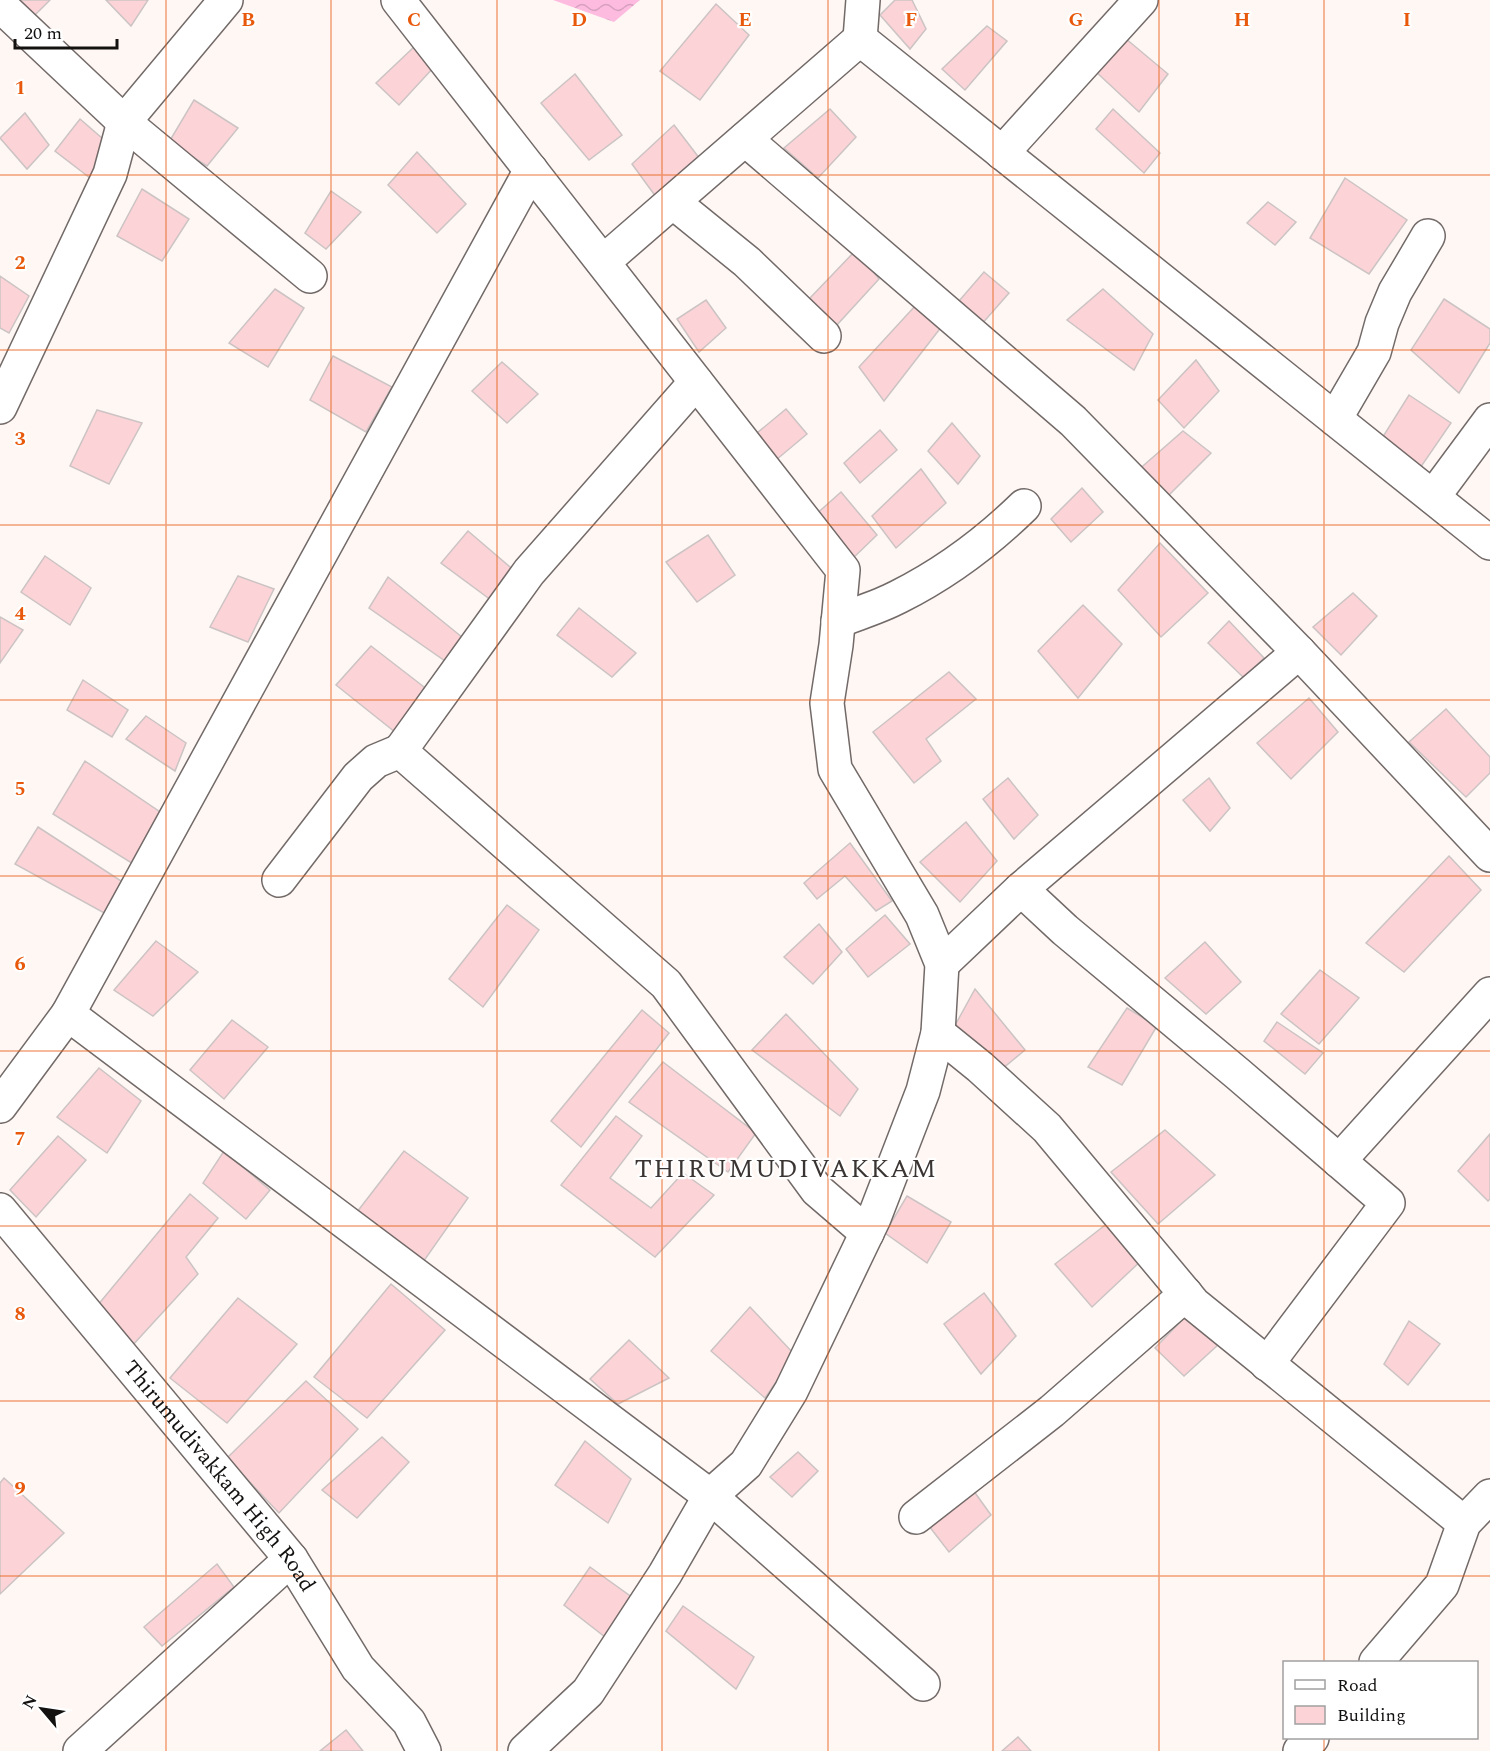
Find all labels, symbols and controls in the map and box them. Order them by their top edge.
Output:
text: B [241,5,255,35]
text: C [407,5,421,35]
text: D [571,5,587,35]
text: E [738,5,752,35]
text: F [905,5,917,35]
text: G [1068,5,1084,35]
text: H [1234,5,1250,35]
text: I [1403,5,1411,35]
scale bar [15,12,117,50]
text: 20 m [24,20,62,47]
text: 1 [14,73,26,103]
text: 2 [14,248,26,278]
text: 3 [14,424,26,454]
text: 4 [14,599,26,629]
text: 5 [14,774,26,804]
text: 6 [14,949,26,979]
text: 7 [14,1124,26,1154]
district label: THIRUMUDIVAKKAM [635,1149,937,1189]
text: 8 [14,1299,26,1329]
street label: Thirumudivakkam High Road [115,1353,324,1598]
text: 9 [14,1474,26,1504]
legend [1283,1661,1478,1739]
text: Road [1337,1672,1378,1699]
north arrow [12,1679,72,1739]
text: N [16,1691,43,1714]
text: Building [1337,1702,1406,1729]

